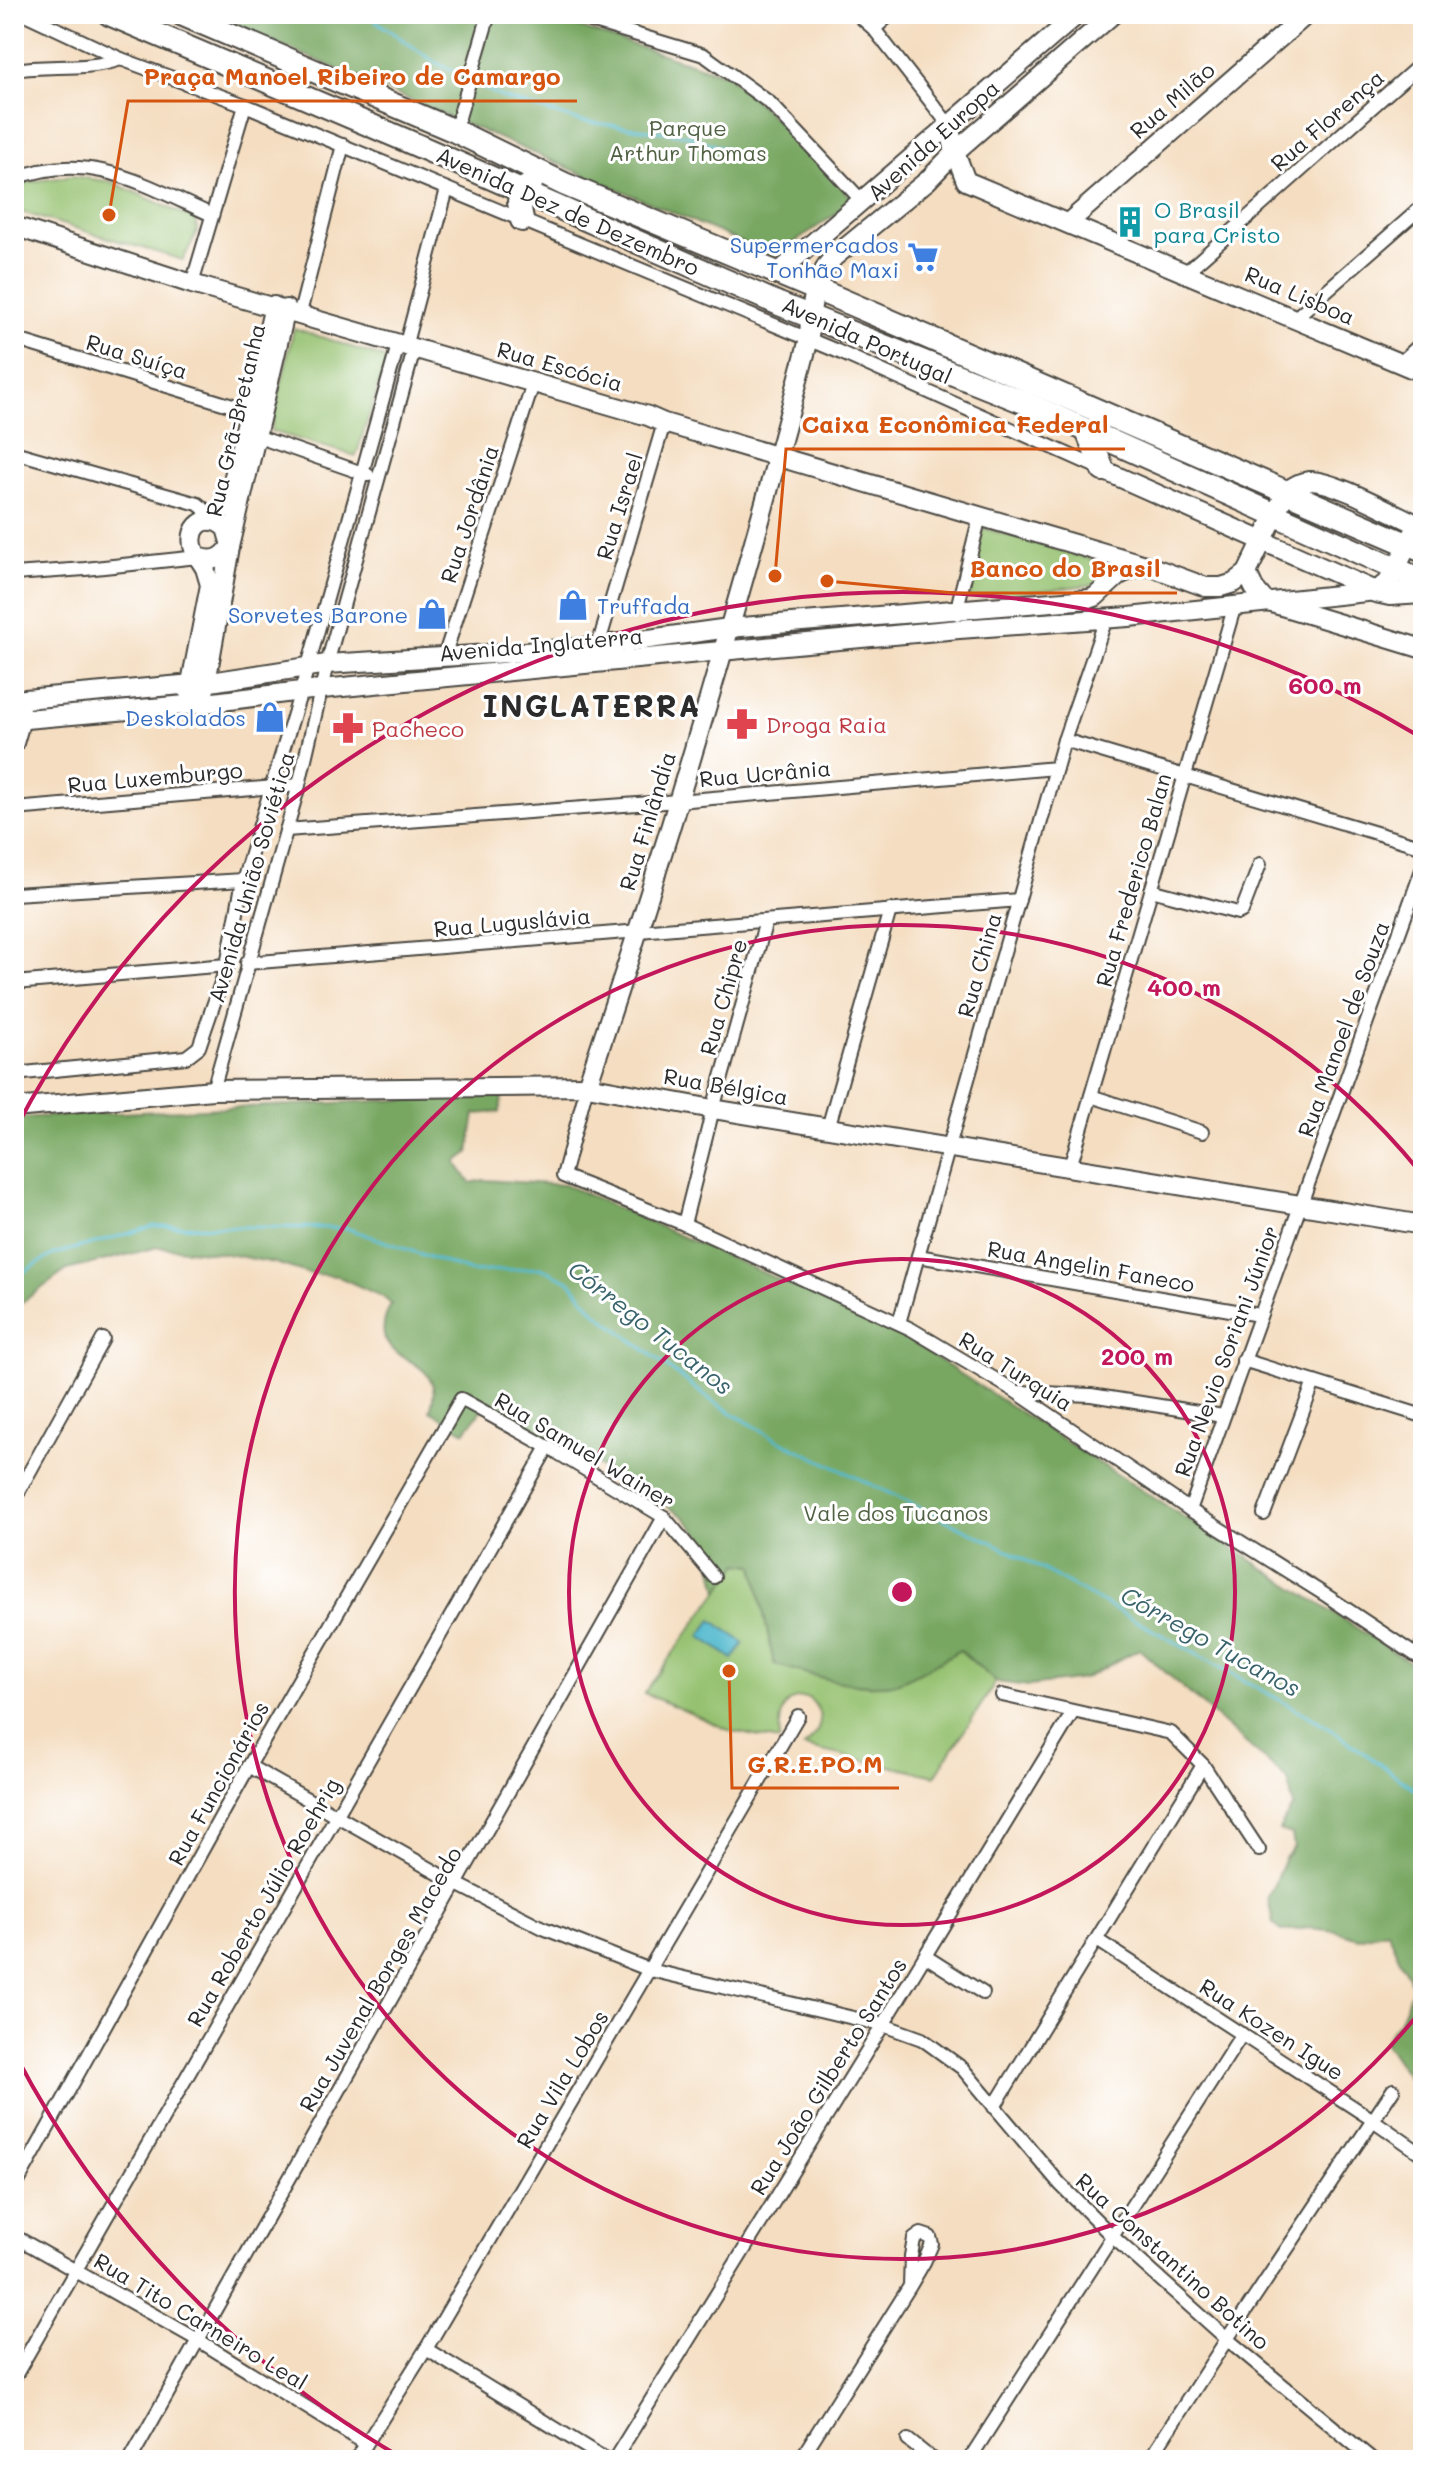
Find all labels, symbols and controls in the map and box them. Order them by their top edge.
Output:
callout: Praça Manoel Ribeiro de Camargo [128,53,577,101]
street label: Rua Milão [1123,55,1221,145]
text: Praça Manoel Ribeiro de Camargo [143,60,561,91]
street label: Rua Florença [1264,63,1390,177]
street label: Avenida Europa [861,73,1005,207]
park label: Parque Arthur Thomas [609,113,767,167]
street label: Avenida Dez de Dezembro [432,140,704,282]
place label: O Brasil para Cristo [1154,195,1280,249]
building icon: O Brasil para Cristo [1113,205,1147,239]
place label: Supermercados Tonhão Maxi [730,230,899,284]
supermarket icon: Supermercados Tonhão Maxi [906,240,940,274]
street label: Rua Lisboa [1241,259,1359,331]
street label: Avenida Portugal [777,290,957,390]
street label: Rua Grã-Bretanha [199,321,271,519]
street label: Rua Suíça [83,327,191,385]
street label: Rua Escócia [494,334,626,398]
callout: Caixa Econômica Federal [786,401,1125,449]
text: Caixa Econômica Federal [801,408,1109,439]
street label: Rua Jordânia [433,441,505,587]
street label: Rua Israel [589,449,649,563]
callout: Banco do Brasil [954,545,1177,593]
text: Banco do Brasil [970,552,1160,583]
shop icon: Truffada [556,588,590,622]
place label: Truffada [597,591,691,620]
shop icon: Sorvetes Barone [415,597,449,631]
place label: Sorvetes Barone [228,600,408,629]
street label: Avenida Inglaterra [438,621,644,667]
text: 600 m [1288,669,1362,700]
district label: INGLATERRA [483,685,701,725]
shop icon: Deskolados [253,700,287,734]
place label: Deskolados [125,703,246,732]
pharmacy icon: Droga Raia [725,707,759,741]
place label: Droga Raia [766,710,887,739]
pharmacy icon: Pacheco [331,711,365,745]
place label: Pacheco [372,714,464,743]
street label: Avenida União Soviética [201,748,301,1006]
street label: Rua Finlândia [612,748,682,894]
street label: Rua Ucrânia [698,753,832,793]
street label: Rua Luxemburgo [66,755,244,799]
street label: Rua Frederico Balan [1089,770,1177,990]
street label: Rua Luguslávia [432,901,592,943]
street label: Rua China [950,909,1008,1021]
street label: Rua Manoel de Souza [1290,917,1396,1141]
street label: Rua Chipre [693,935,753,1059]
text: 400 m [1147,971,1221,1002]
street label: Rua Bélgica [662,1061,790,1111]
street label: Rua Nevio Soriani Júnior [1167,1221,1285,1481]
street label: Rua Angelin Faneco [985,1233,1197,1299]
water label: Córrego Tucanos [562,1253,740,1401]
street label: Rua Turquia [954,1325,1078,1417]
text: 200 m [1101,1340,1173,1371]
street label: Rua Samuel Wainer [490,1385,680,1515]
park label: Vale dos Tucanos [803,1498,989,1527]
centre of rings [888,1578,916,1606]
water label: Córrego Tucanos [1116,1579,1306,1703]
street label: Rua Funcionários [161,1696,275,1870]
callout: G.R.E.PO.M [732,1740,899,1788]
text: G.R.E.PO.M [747,1748,883,1779]
street label: Rua Roberto Júlio Roehrig [180,1772,346,2032]
street label: Rua Juvenal Borges Macedo [292,1841,468,2117]
street label: Rua João Gilberto Santos [743,1952,913,2200]
street label: Rua Kozen Igue [1194,1972,1350,2086]
street label: Rua Vila Lobos [509,2004,615,2154]
street label: Rua Constantino Botino [1070,2166,1276,2356]
street label: Rua Tito Carneiro Leal [89,2246,313,2396]

